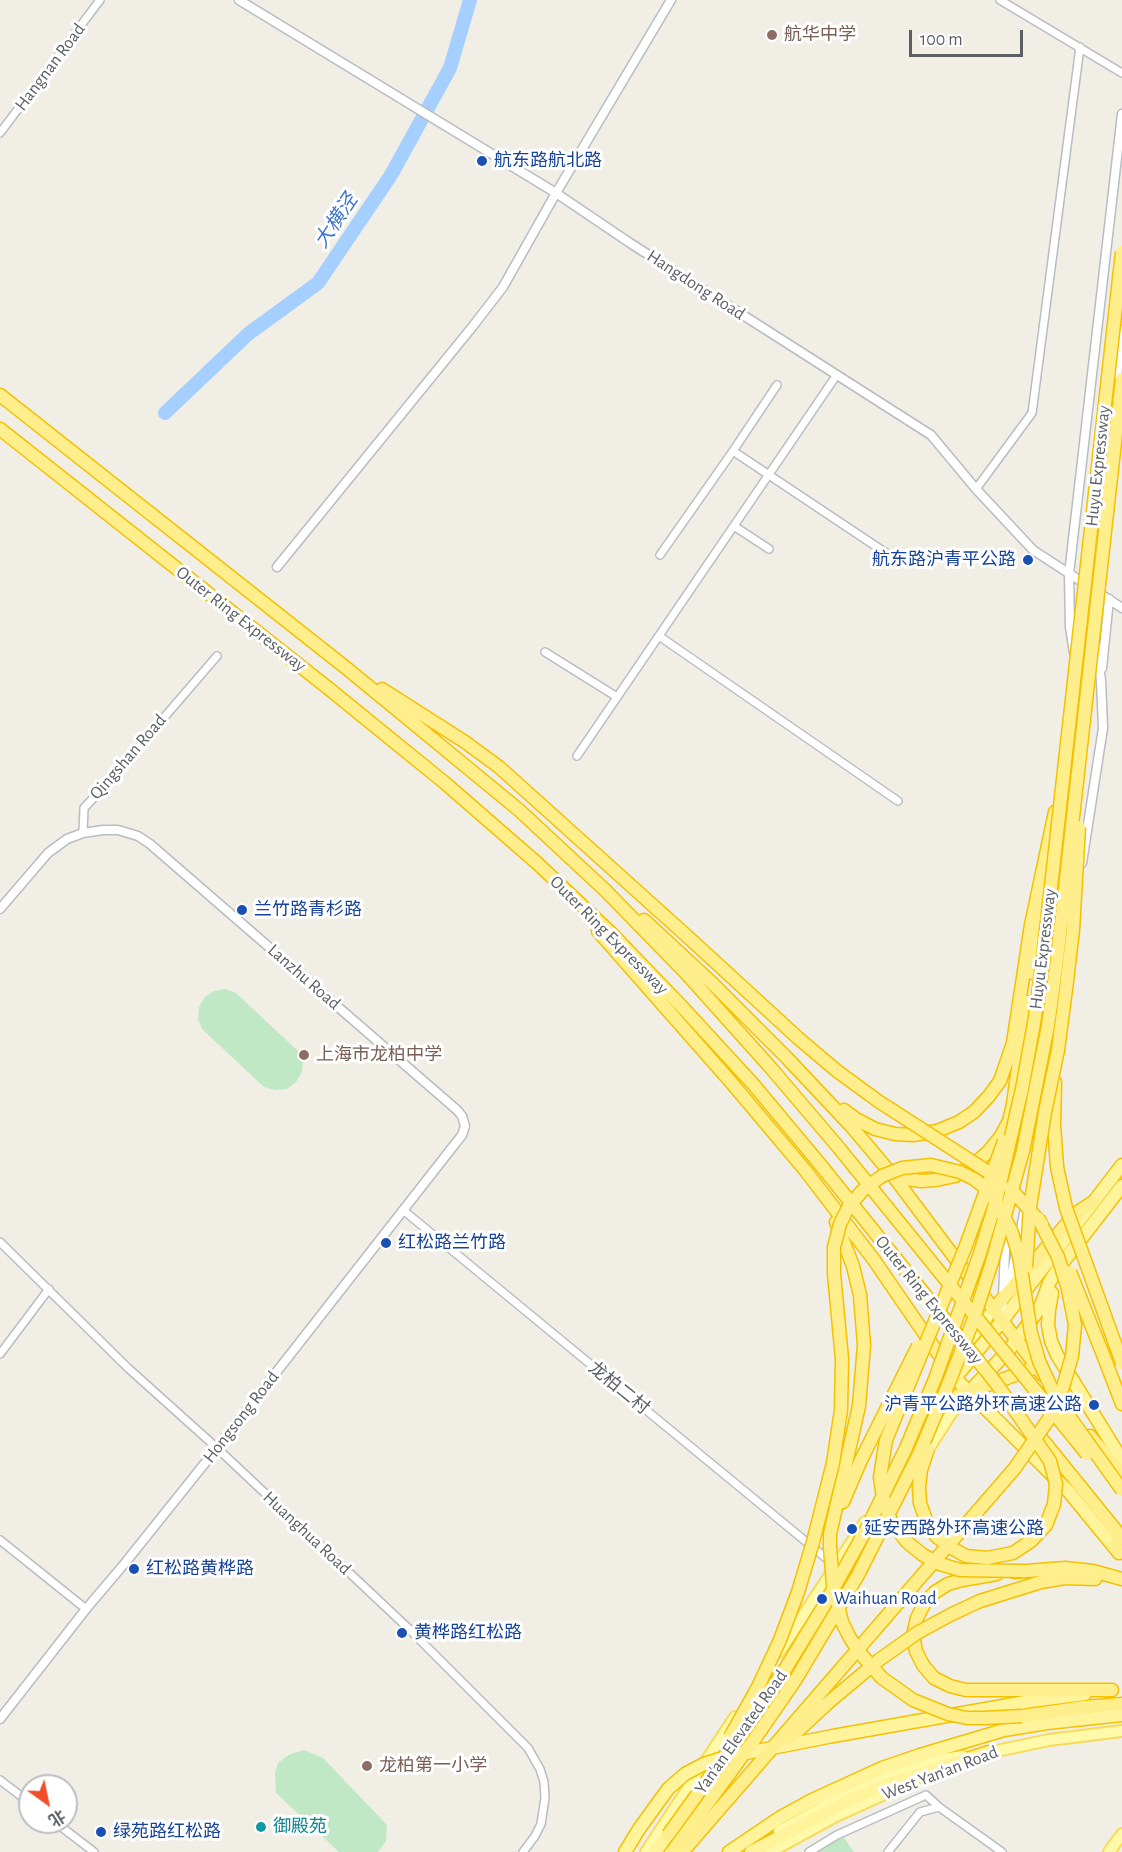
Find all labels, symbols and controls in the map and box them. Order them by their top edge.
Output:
scale bar [912,18,1026,56]
street label: Hangnan Road [10,19,90,115]
place label: 航华中学 [784,24,856,46]
marker: 航华中学 [765,28,779,42]
text: 100 m [920,31,963,49]
place label: 航东路航北路 [494,150,602,172]
marker: 航东路航北路 [475,154,489,168]
water label: 大横泾 [309,189,363,253]
street label: Hangdong Road [643,245,749,325]
street label: Huyu Expressway [1081,404,1115,528]
place label: 航东路沪青平公路 [872,549,1016,571]
marker: 航东路沪青平公路 [1021,553,1035,567]
street label: Outer Ring Expressway [172,562,310,676]
street label: Qingshan Road [85,710,171,804]
street label: Outer Ring Expressway [545,871,673,999]
street label: Huyu Expressway [1025,887,1061,1011]
place label: 兰竹路青杉路 [254,899,362,921]
marker: 兰竹路青杉路 [235,903,249,917]
street label: Lanzhu Road [263,939,345,1015]
place label: 上海市龙柏中学 [316,1044,442,1066]
marker: 上海市龙柏中学 [297,1048,311,1062]
street label: Outer Ring Expressway [871,1231,987,1369]
place label: 红松路兰竹路 [398,1232,506,1254]
marker: 红松路兰竹路 [379,1236,393,1250]
street label: 龙柏二村 [584,1357,654,1419]
street label: Hongsong Road [198,1367,284,1467]
place label: 沪青平公路外环高速公路 [884,1394,1082,1416]
marker: 沪青平公路外环高速公路 [1087,1398,1101,1412]
street label: Huanghua Road [258,1487,356,1579]
place label: 延安西路外环高速公路 [864,1518,1044,1540]
marker: 延安西路外环高速公路 [845,1522,859,1536]
place label: 红松路黄桦路 [146,1558,254,1580]
marker: 红松路黄桦路 [127,1562,141,1576]
place label: Waihuan Road [834,1588,937,1610]
marker: Waihuan Road [815,1592,829,1606]
place label: 黄桦路红松路 [414,1622,522,1644]
marker: 黄桦路红松路 [395,1626,409,1640]
street label: Yan'an Elevated Road [690,1666,792,1798]
street label: West Yan'an Road [879,1741,1001,1805]
place label: 龙柏第一小学 [379,1755,487,1777]
marker: 龙柏第一小学 [360,1759,374,1773]
north arrow [18,1774,78,1834]
text: 北 [46,1806,68,1828]
place label: 御殿苑 [273,1816,327,1838]
marker: 御殿苑 [254,1820,268,1834]
place label: 绿苑路红松路 [113,1821,221,1843]
marker: 绿苑路红松路 [94,1825,108,1839]

